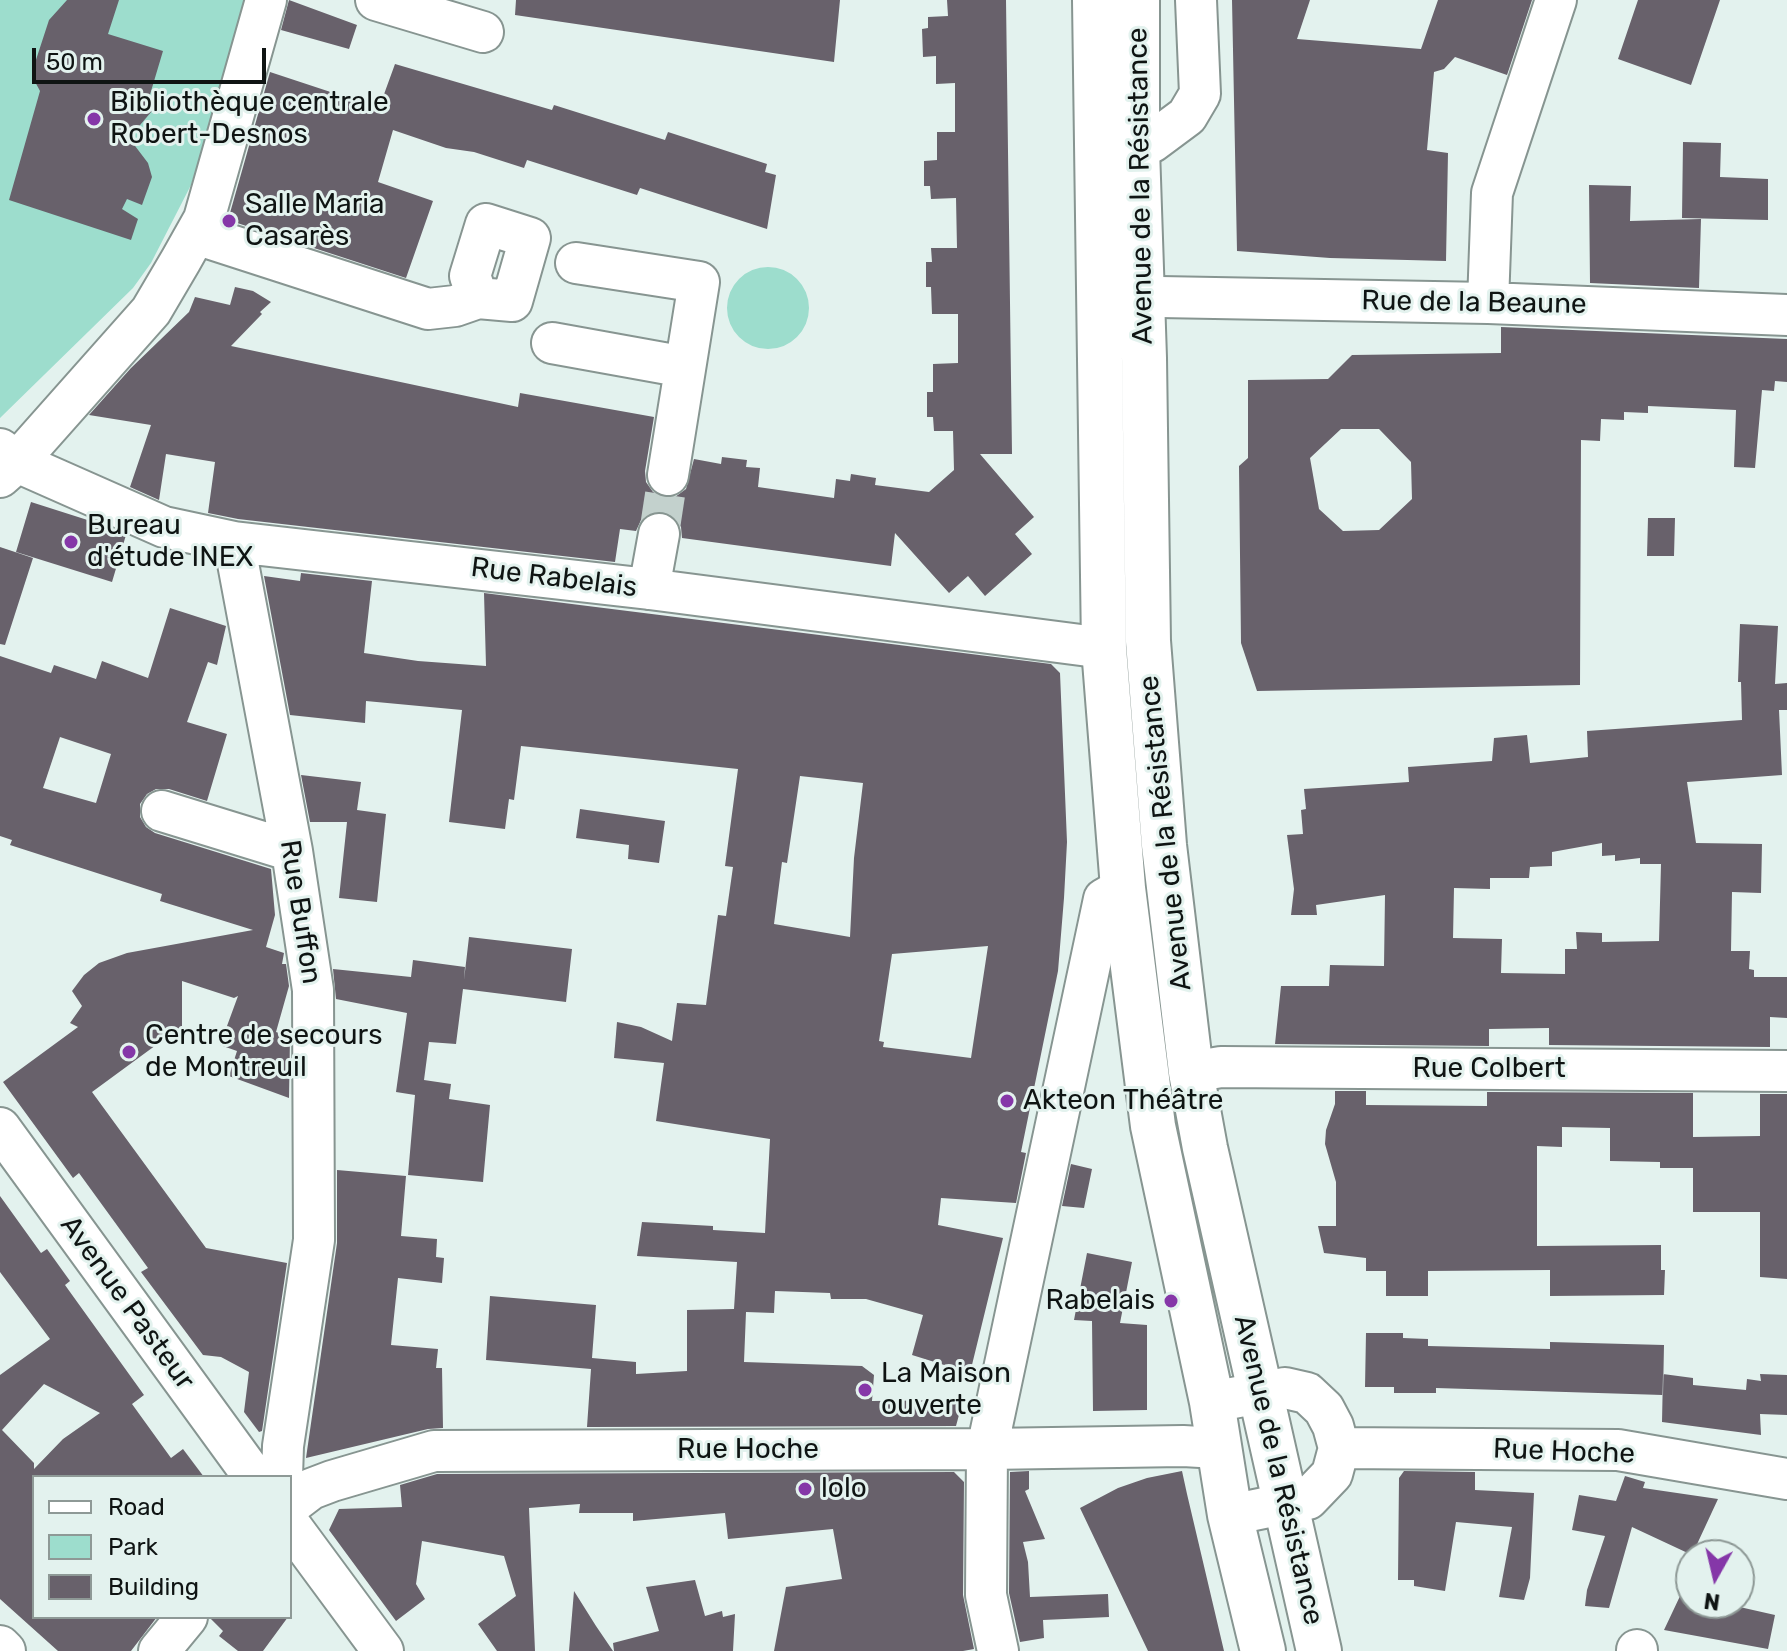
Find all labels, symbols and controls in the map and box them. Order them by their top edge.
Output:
street label: Avenue de la Résistance [1121,27,1161,345]
scale bar [36,32,270,82]
text: 50 m [46,48,103,76]
place label: Bibliothèque centrale Robert-Desnos [110,86,389,152]
marker: Bibliothèque centrale Robert-Desnos [85,110,103,128]
place label: Salle Maria Casarès [245,188,385,254]
marker: Salle Maria Casarès [220,212,238,230]
street label: Rue de la Beaune [1361,284,1587,322]
place label: Bureau d'étude INEX [87,509,253,575]
marker: Bureau d'étude INEX [62,533,80,551]
street label: Rue Rabelais [469,551,639,605]
street label: Avenue de la Résistance [1133,674,1199,992]
street label: Rue Buffon [272,838,328,986]
place label: Centre de secours de Montreuil [145,1019,382,1085]
marker: Centre de secours de Montreuil [120,1043,138,1061]
street label: Rue Colbert [1412,1052,1566,1086]
place label: Akteon Théâtre [1023,1084,1223,1118]
marker: Akteon Théâtre [998,1092,1016,1110]
street label: Avenue Pasteur [53,1210,201,1396]
place label: Rabelais [1046,1284,1155,1318]
marker: Rabelais [1162,1292,1180,1310]
street label: Avenue de la Résistance [1226,1312,1330,1628]
place label: La Maison ouverte [881,1357,1011,1423]
marker: La Maison ouverte [856,1381,874,1399]
street label: Rue Hoche [677,1433,819,1467]
street label: Rue Hoche [1492,1433,1636,1471]
place label: lolo [821,1472,867,1506]
legend [32,1475,292,1619]
marker: lolo [796,1480,814,1498]
text: Road [108,1493,165,1521]
text: Park [108,1533,158,1561]
north arrow [1675,1539,1755,1619]
text: Building [108,1573,199,1601]
text: N [1702,1587,1722,1616]

